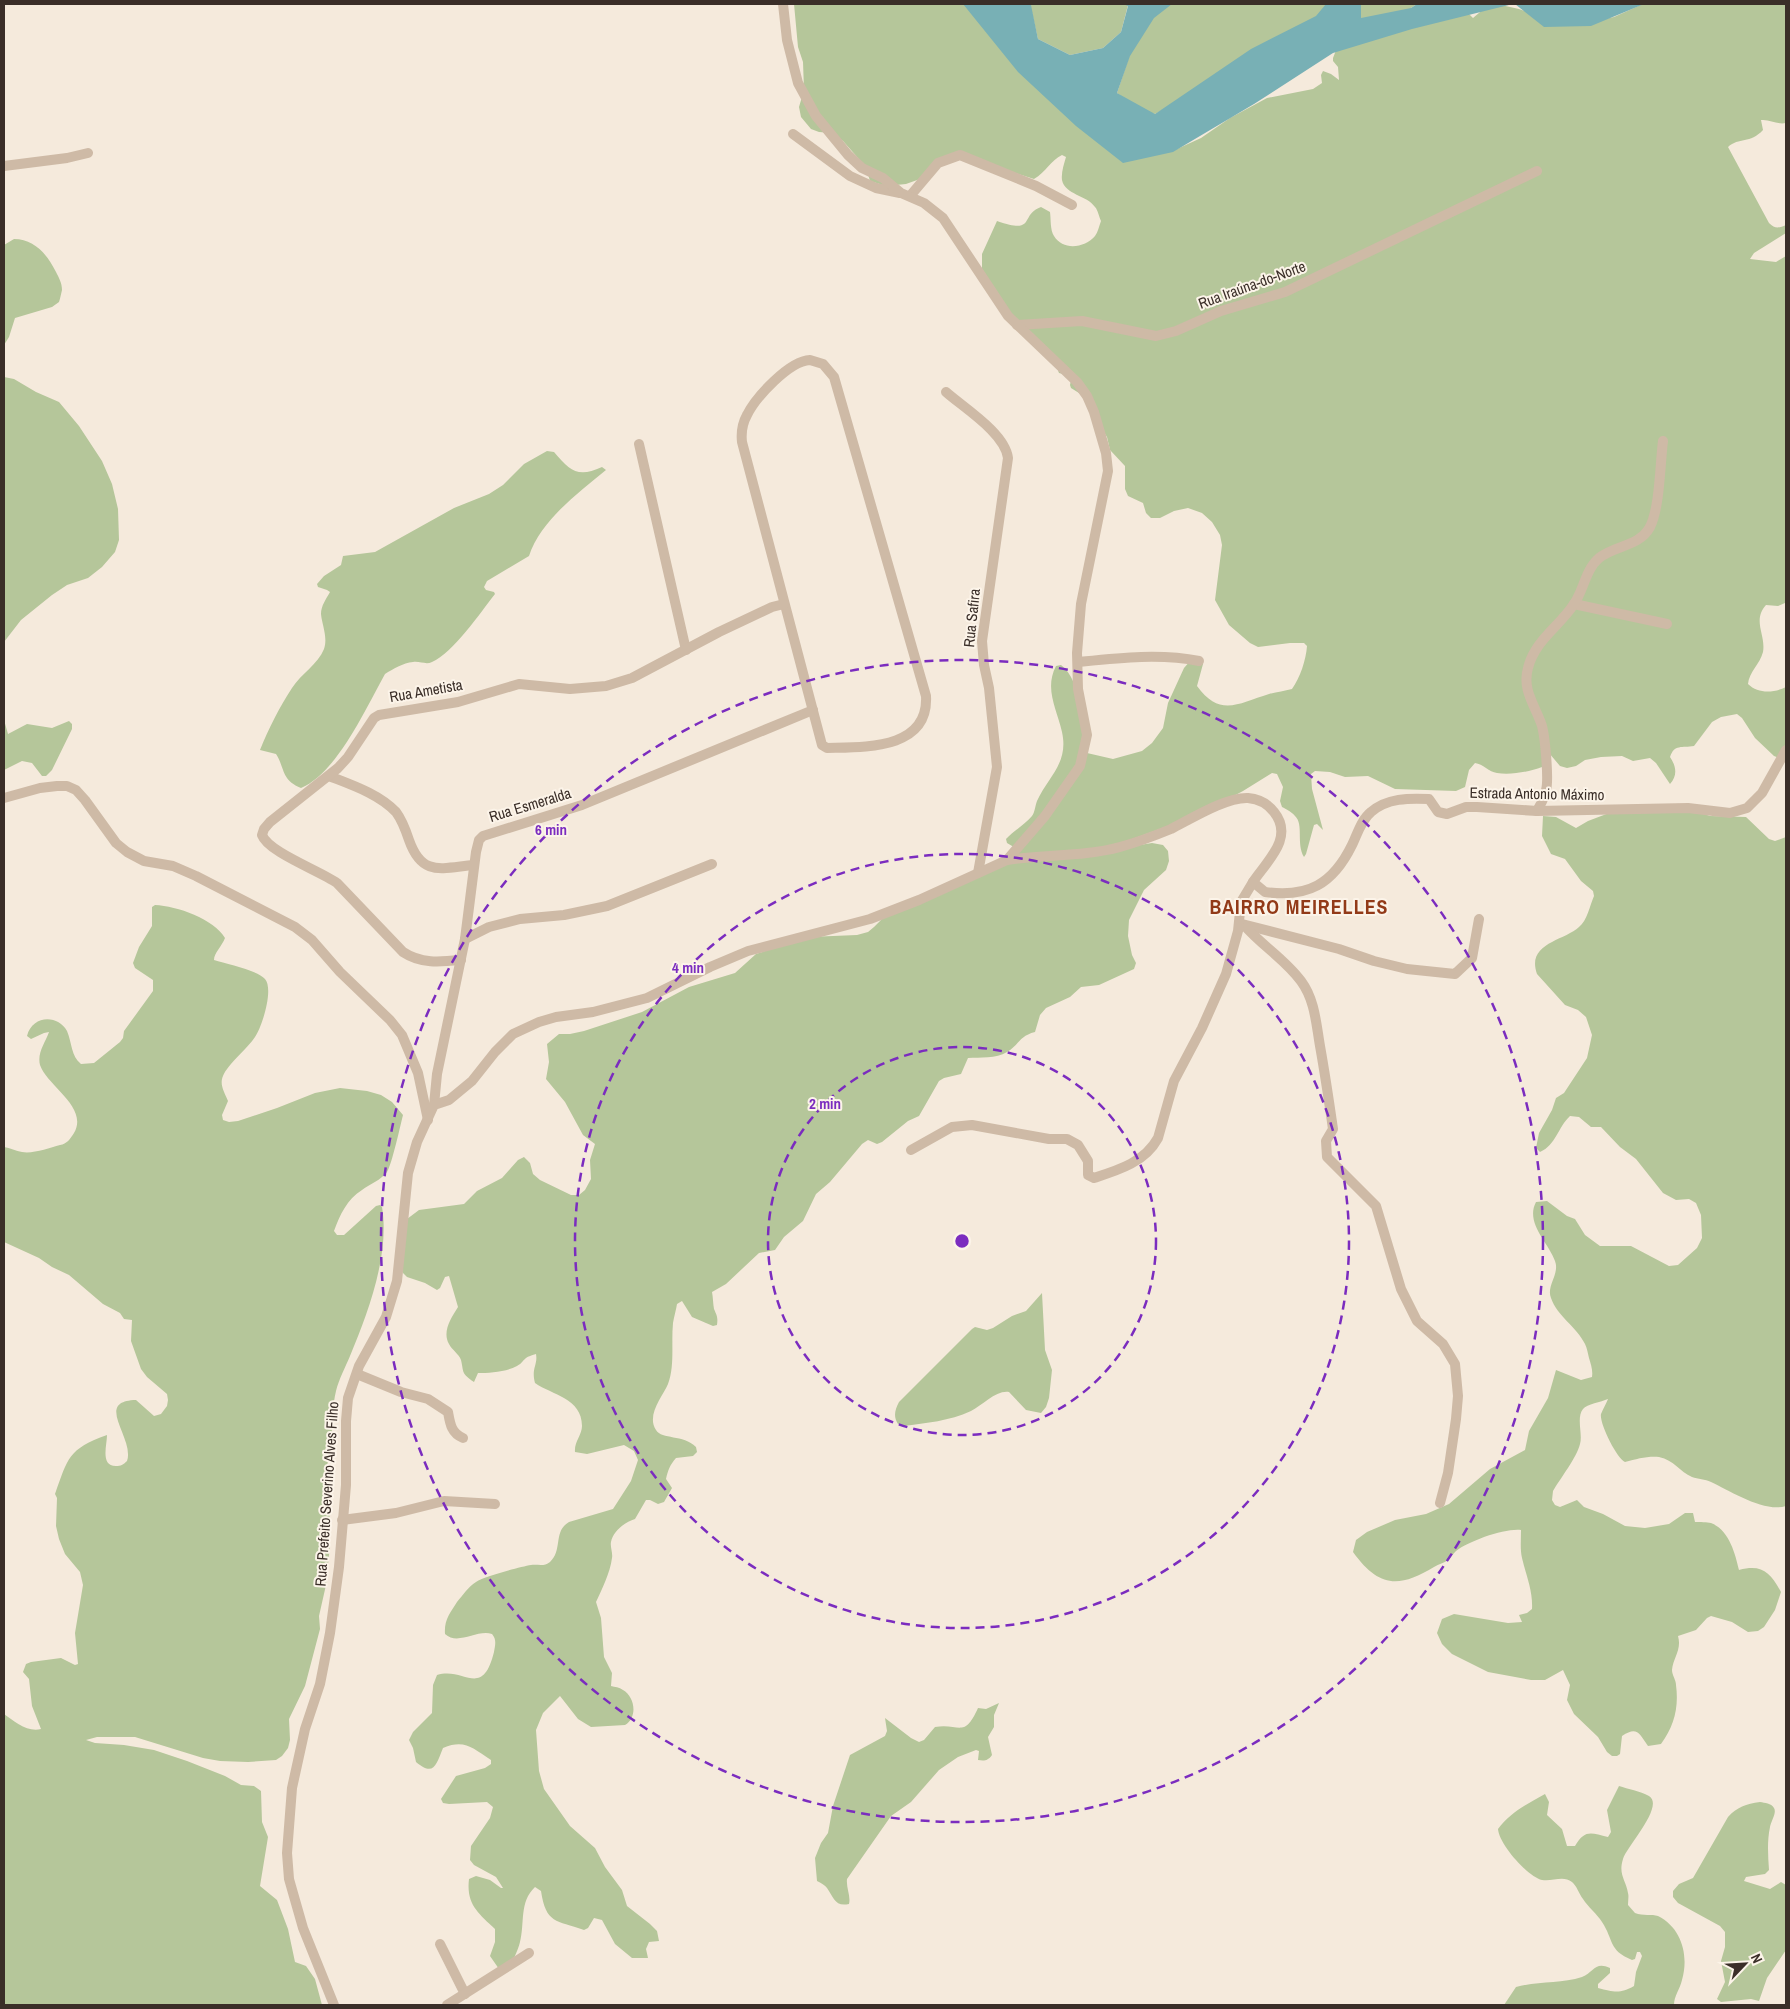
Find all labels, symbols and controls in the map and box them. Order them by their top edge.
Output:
street label: Rua Iraúna-do-Norte [1195,255,1309,314]
street label: Rua Safira [958,587,985,648]
street label: Rua Ametista [388,674,464,707]
street label: Rua Esmeralda [486,782,574,827]
street label: Estrada Antonio Máximo [1469,782,1605,805]
text: 6 min [535,819,567,840]
district label: BAIRRO MEIRELLES [1209,893,1389,920]
text: 4 min [672,957,704,978]
text: 2 min [809,1093,841,1114]
centre of rings [953,1232,971,1250]
street label: Rua Prefeito Severino Alves Filho [310,1401,343,1587]
north arrow [1720,1939,1770,1989]
text: N [1747,1951,1767,1966]

